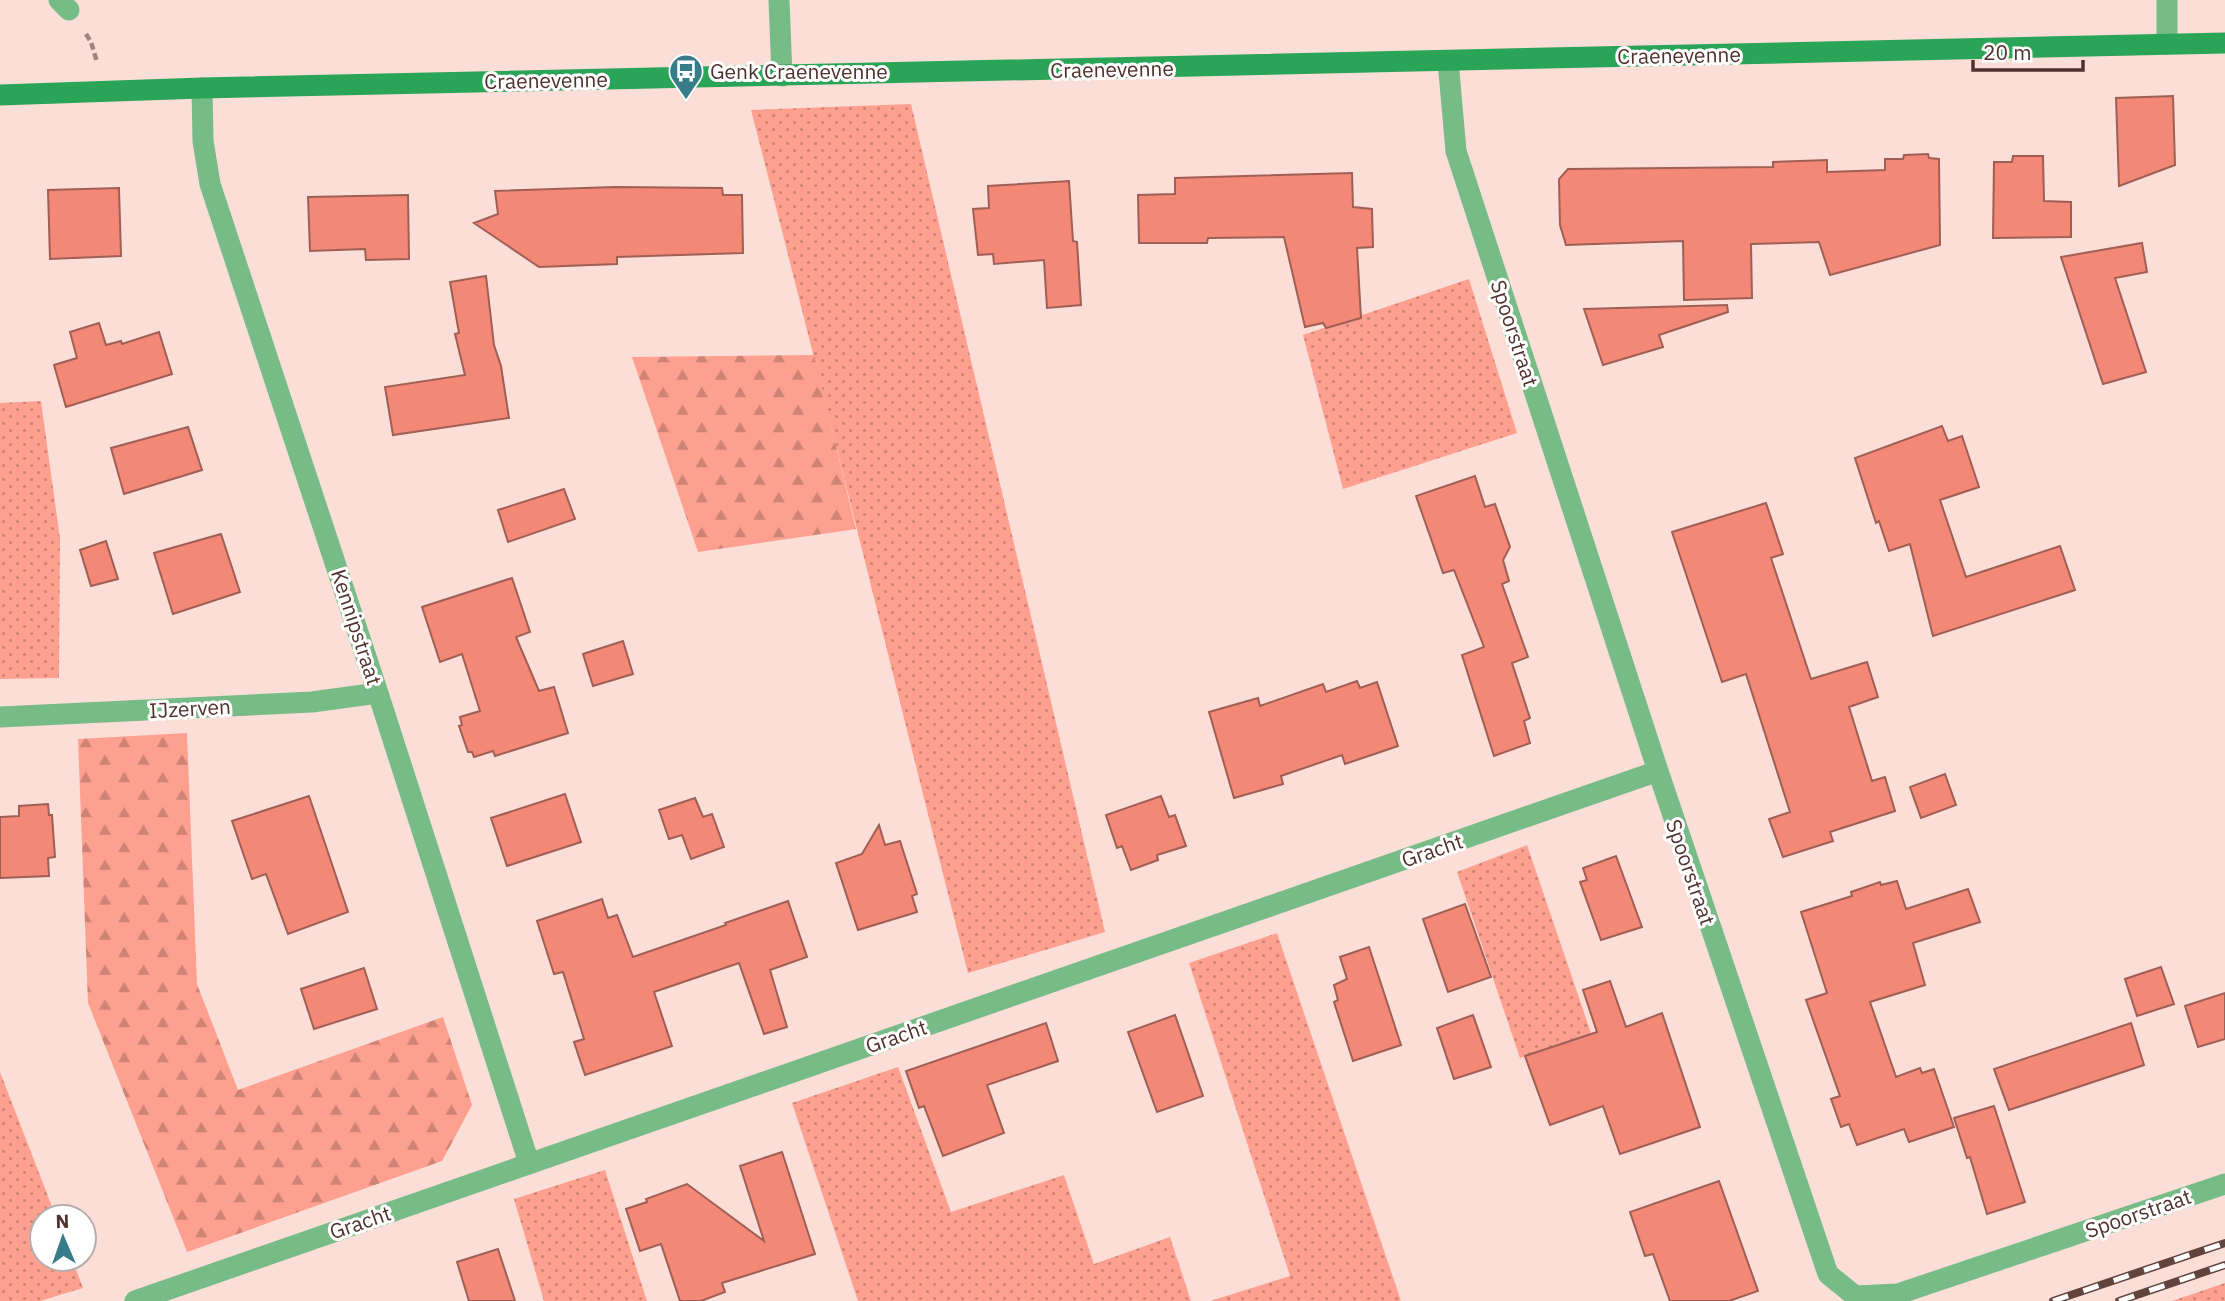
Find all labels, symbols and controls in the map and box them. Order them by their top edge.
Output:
scale bar [1973,28,2083,72]
text: 20 m [1983,38,2032,66]
street label: Craenevenne [1617,40,1741,70]
bus stop icon: Genk Craenevenne [667,52,705,101]
street label: Craenevenne [1050,54,1174,84]
place label: Genk Craenevenne [710,57,888,85]
street label: Craenevenne [484,65,608,95]
street label: Spoorstraat [1485,276,1545,390]
street label: Kennipstraat [325,565,389,689]
street label: IJzerven [148,692,232,724]
street label: Spoorstraat [1660,815,1722,929]
street label: Gracht [1398,826,1466,874]
street label: Gracht [862,1012,930,1060]
street label: Spoorstraat [2081,1182,2195,1244]
street label: Gracht [326,1198,394,1246]
north arrow [28,1203,98,1273]
text: N [55,1209,70,1233]

